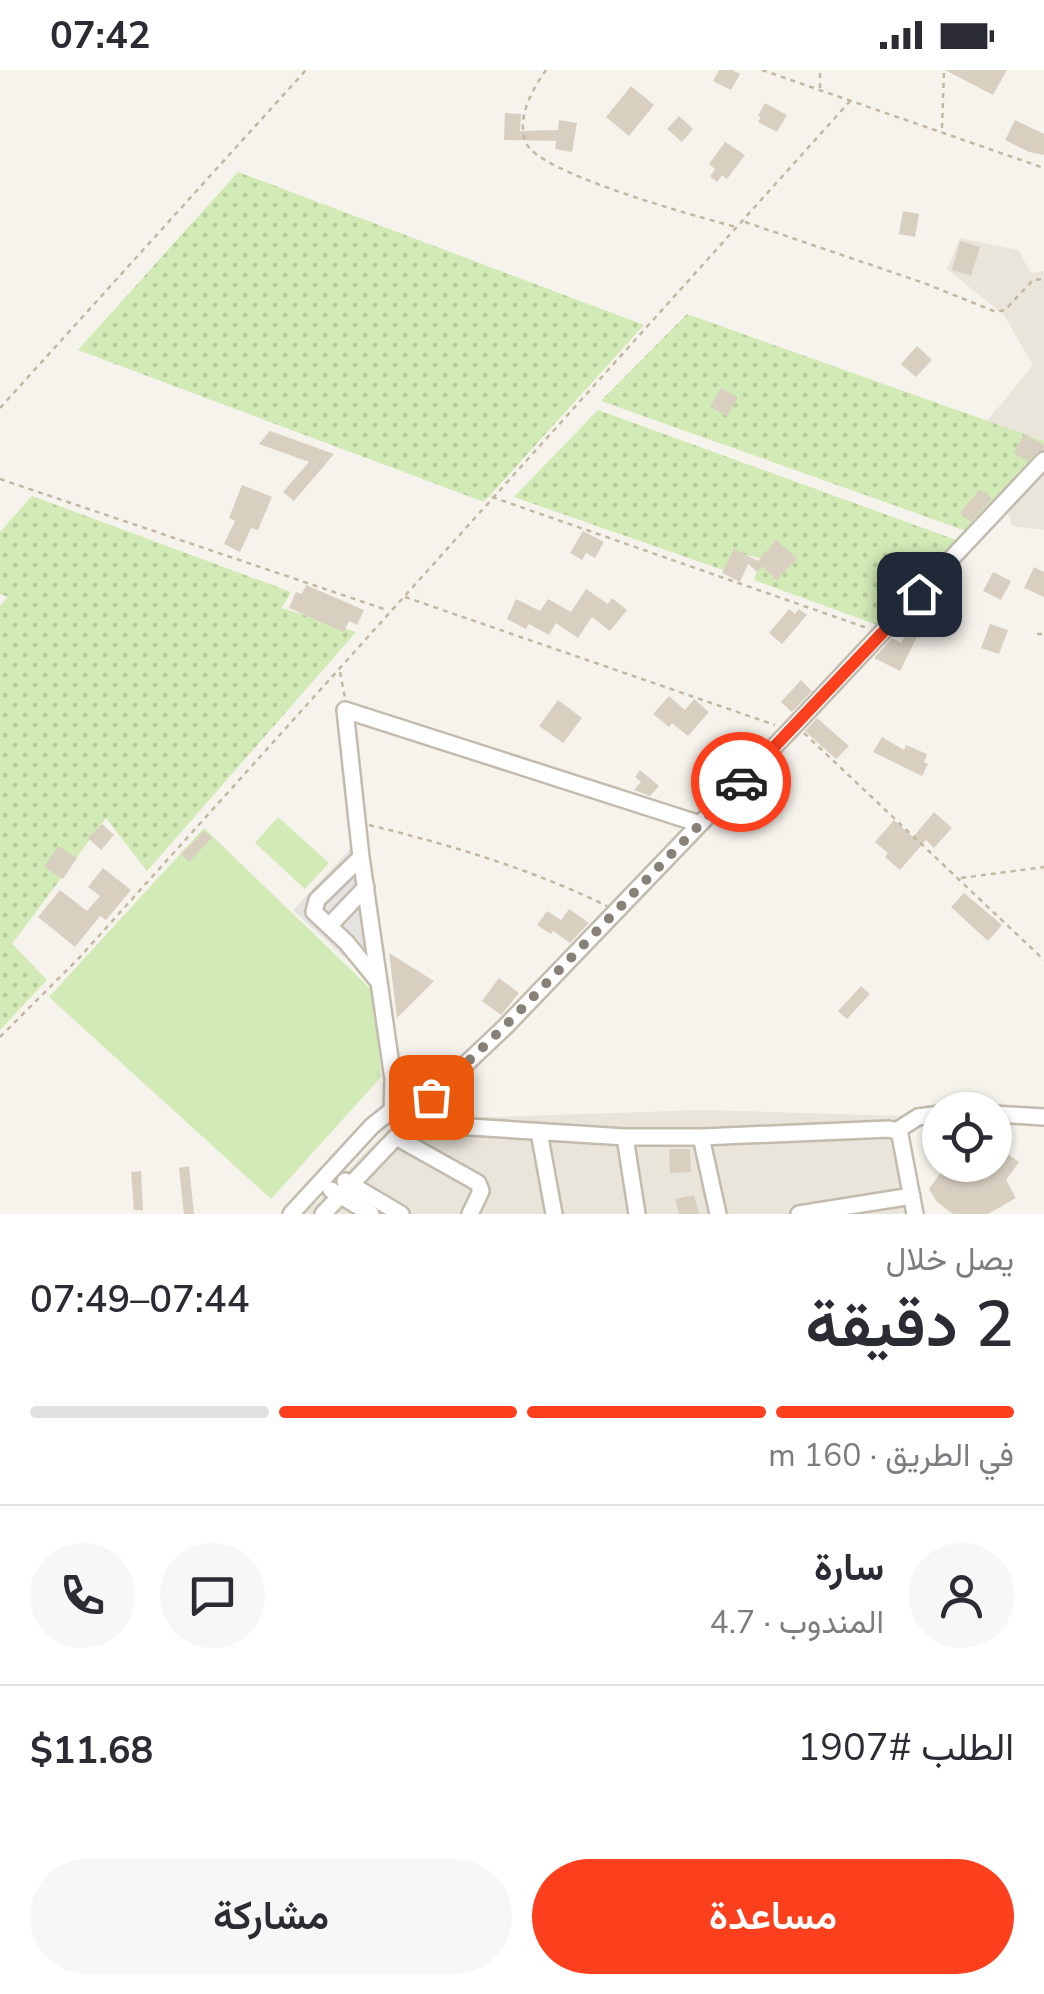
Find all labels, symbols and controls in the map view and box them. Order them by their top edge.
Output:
text: 07:42 [50,10,151,61]
pin [877,552,962,637]
icon: home [892,567,947,622]
courier [691,732,791,832]
icon: car [714,755,769,810]
pin [389,1055,474,1140]
icon: bag [404,1070,459,1125]
map controls [922,1092,1012,1182]
button: locate [922,1092,1012,1182]
text: يصل خلال [886,1238,1014,1281]
text: 07:44–07:49 [30,1274,249,1325]
text: 2 دقيقة [805,1280,1014,1369]
text: في الطريق · 160 m [768,1434,1014,1477]
text: سارة [814,1542,884,1593]
button: phone [30,1543,135,1648]
button: chat [160,1543,265,1648]
button: person [909,1543,1014,1648]
text: المندوب · 4.7 [710,1601,884,1644]
text: الطلب #1907 [797,1722,1014,1773]
text: $11.68 [30,1725,153,1776]
button: مشاركة [30,1859,512,1974]
button: مساعدة [532,1859,1014,1974]

